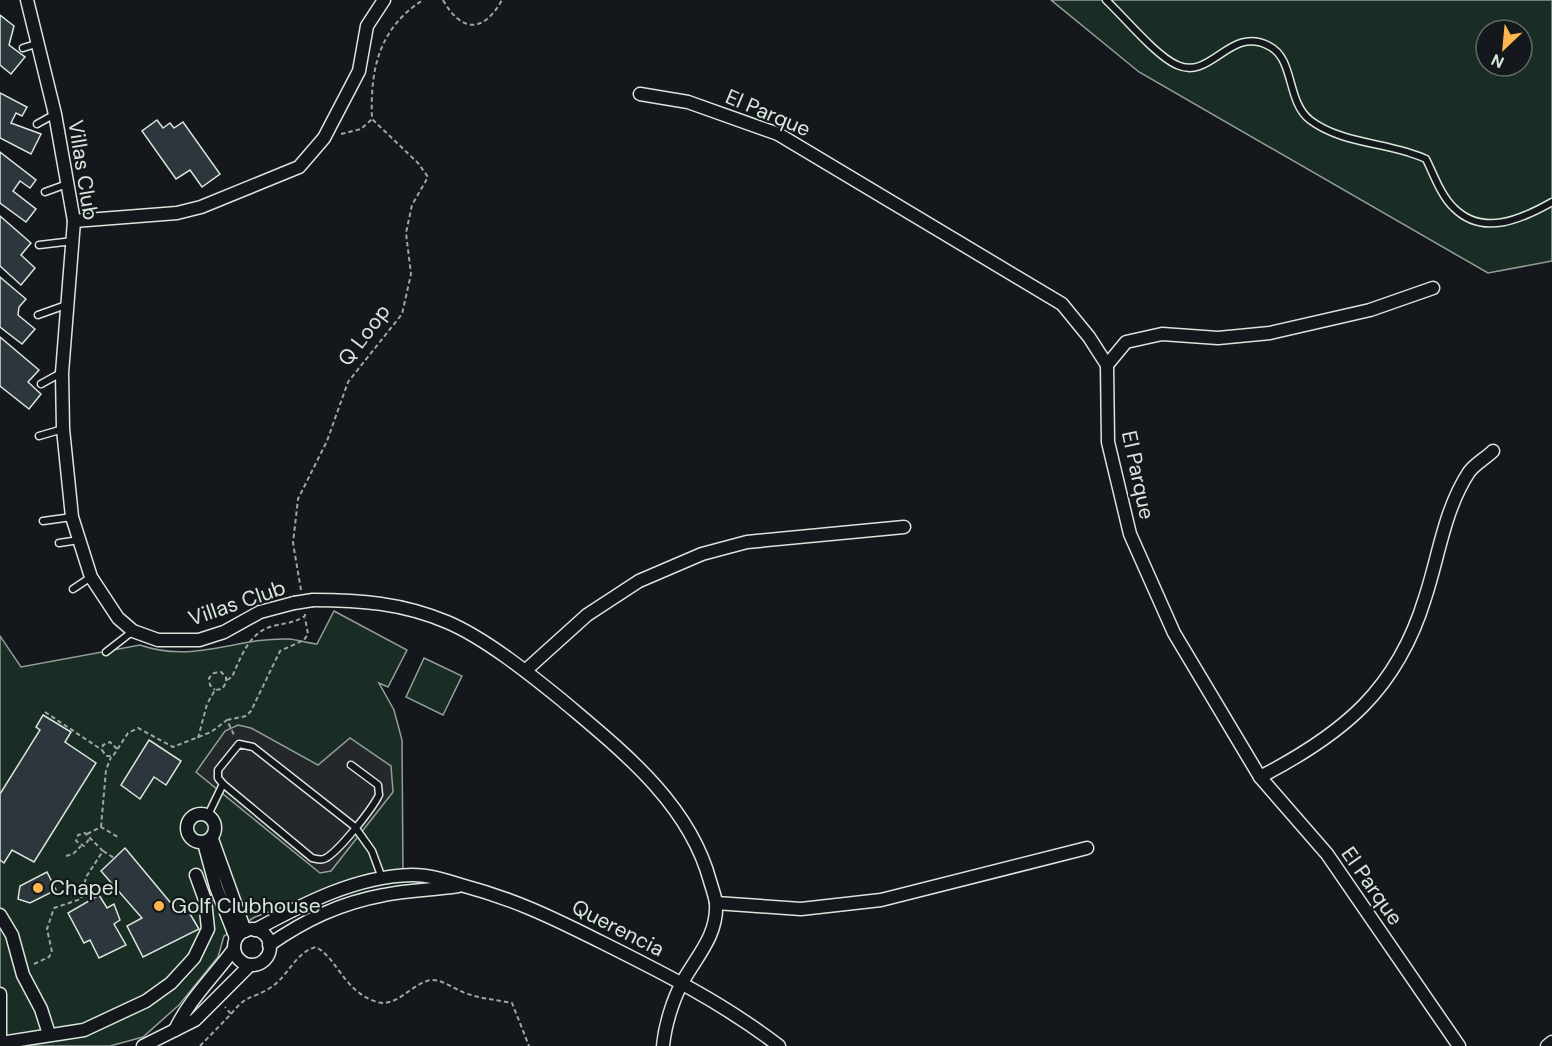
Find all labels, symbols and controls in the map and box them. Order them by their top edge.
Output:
north arrow [1474,18,1534,78]
text: N [1488,49,1507,73]
street label: El Parque [721,83,815,143]
street label: Villas Club [61,118,105,222]
street label: Q Loop [332,298,396,372]
street label: El Parque [1115,428,1161,522]
street label: Villas Club [185,573,289,633]
street label: El Parque [1335,841,1409,931]
place label: Chapel [50,874,118,902]
marker: Chapel [31,881,45,895]
place label: Golf Clubhouse [171,892,321,920]
street label: Querencia [567,893,669,963]
marker: Golf Clubhouse [152,899,166,913]

